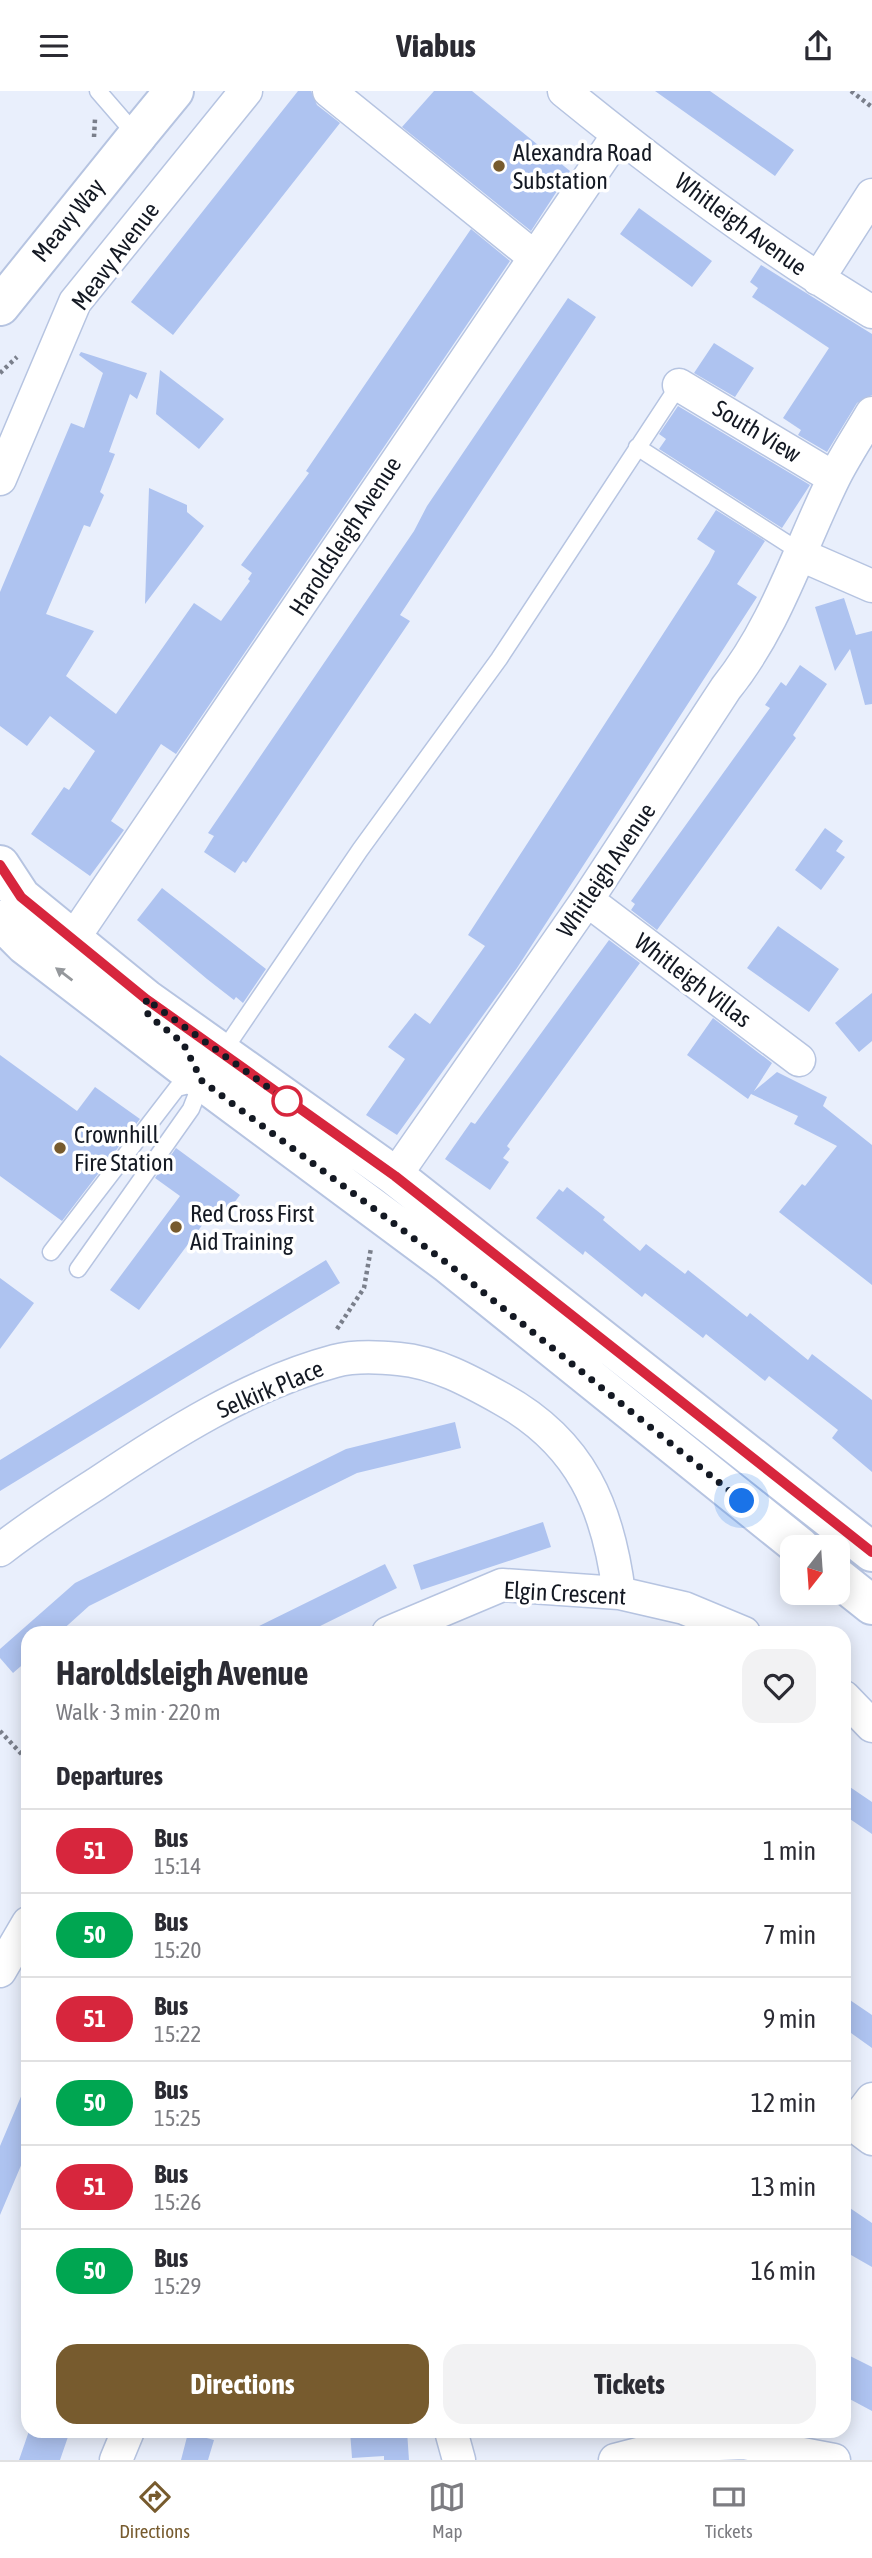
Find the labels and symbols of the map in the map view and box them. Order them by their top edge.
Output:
place label: Alexandra Road Substation [513,139,652,194]
marker: Alexandra Road Substation [491,158,507,174]
street label: Whitleigh Avenue [670,167,812,281]
street label: Meavy Way [26,173,110,267]
street label: Meavy Avenue [66,197,164,315]
street label: South View [708,394,806,468]
street label: Haroldsleigh Avenue [284,452,406,620]
street label: Whitleigh Avenue [551,798,661,942]
street label: Whitleigh Villas [629,927,757,1033]
one-way arrow [54,967,73,981]
unlabelled marker [272,1086,302,1116]
place label: Crownhill Fire Station [74,1121,174,1176]
marker: Crownhill Fire Station [52,1140,68,1156]
place label: Red Cross First Aid Training [190,1200,315,1255]
marker: Red Cross First Aid Training [168,1219,184,1235]
street label: Selkirk Place [213,1355,327,1423]
your location [724,1483,759,1518]
north arrow [780,1535,850,1605]
street label: Elgin Crescent [503,1576,627,1610]

